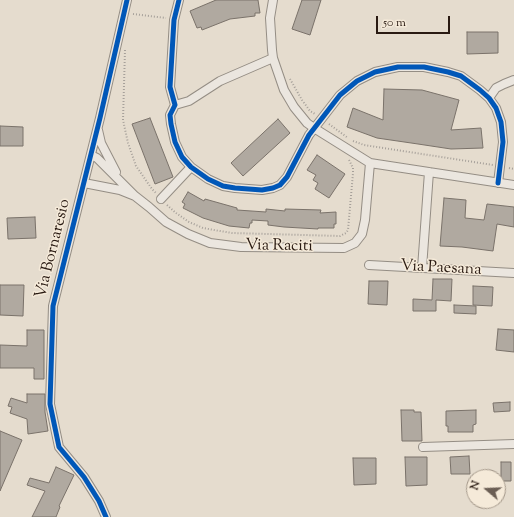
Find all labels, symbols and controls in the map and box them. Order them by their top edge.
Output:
scale bar [378,8,452,34]
text: 50 m [383,14,406,32]
street label: Via Bornaresio [32,197,76,301]
street label: Via Raciti [245,237,313,257]
street label: Via Paesana [400,257,482,281]
north arrow [466,469,506,509]
text: N [467,479,485,492]

